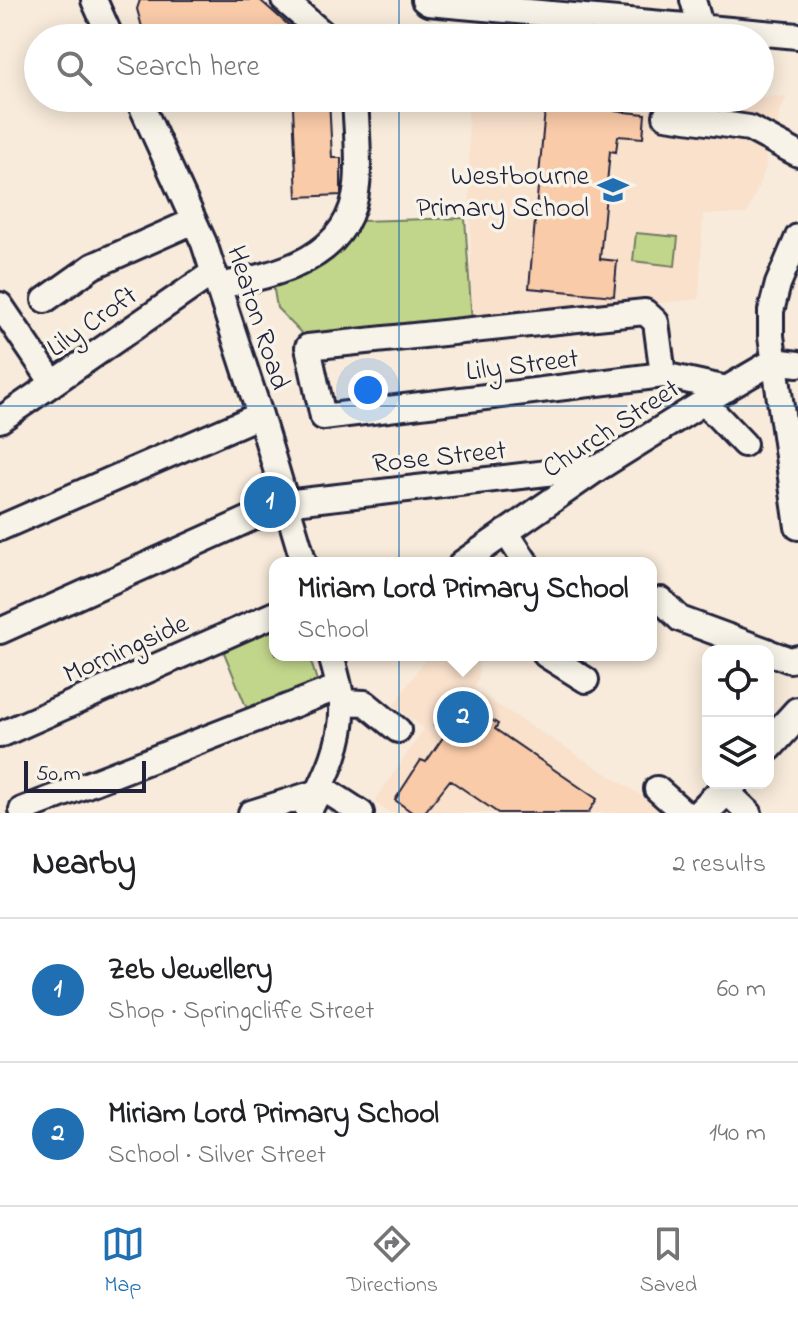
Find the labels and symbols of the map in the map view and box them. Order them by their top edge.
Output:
place label: Westbourne Primary School [416,157,589,230]
school or university icon: Westbourne Primary School [596,173,630,207]
street label: Heaton Road [214,241,299,396]
street label: Lily Croft [39,277,147,369]
street label: Lily Street [464,339,581,394]
your location [348,370,388,410]
street label: Church Street [535,370,689,490]
street label: Rose Street [370,431,508,486]
pin: 1 [244,472,296,532]
street label: Morningside [57,604,196,696]
pin: 2 [437,687,489,747]
scale bar [24,757,146,793]

